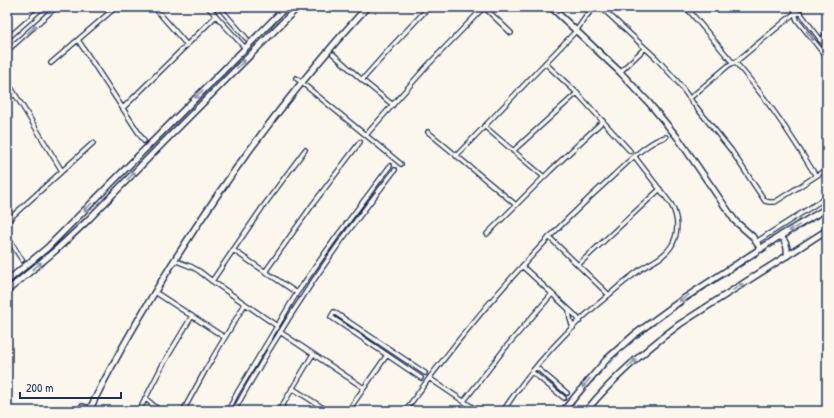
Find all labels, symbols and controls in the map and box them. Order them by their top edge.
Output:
one-way arrow [27,25,37,34]
one-way arrow [805,30,814,41]
one-way arrow [237,59,246,69]
one-way arrow [194,89,204,99]
one-way arrow [126,171,135,181]
one-way arrow [83,202,93,212]
one-way arrow [789,224,800,232]
one-way arrow [32,262,42,271]
one-way arrow [732,283,743,292]
one-way arrow [679,294,690,302]
one-way arrow [627,358,637,367]
scale bar [20,374,121,400]
one-way arrow [582,378,591,388]
text: 200 m [26,379,53,396]

